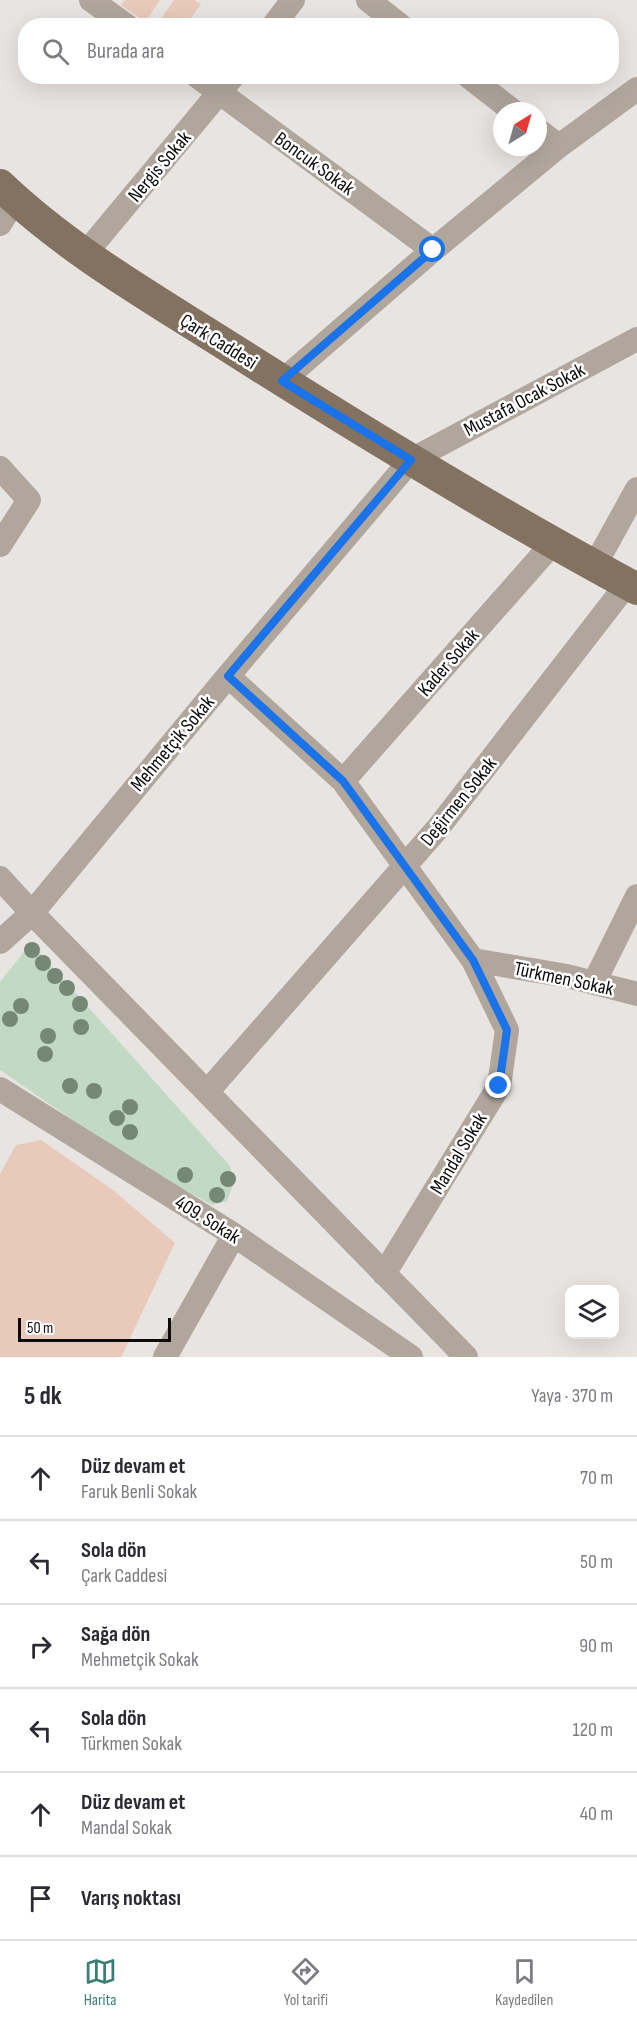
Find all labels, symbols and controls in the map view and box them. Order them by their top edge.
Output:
search box [18,18,619,84]
icon: search [39,35,72,68]
text: Burada ara [87,38,164,65]
north arrow [493,102,547,156]
street label: Nergis Sokak [123,126,197,207]
street label: Boncuk Sokak [270,127,359,201]
route start [419,236,445,262]
street label: Çark Caddesi [176,309,261,375]
street label: Mustafa Ocak Sokak [460,358,589,442]
street label: Kader Sokak [413,624,485,701]
street label: Mehmetçik Sokak [126,691,220,796]
street label: Değirmen Sokak [416,752,502,851]
street label: Türkmen Sokak [512,957,616,1001]
route end [485,1072,511,1098]
street label: Mandal Sokak [425,1108,493,1199]
street label: 409. Sokak [170,1190,245,1249]
map controls [565,1285,619,1339]
button: layers [565,1285,619,1339]
scale bar [18,1315,171,1342]
text: 50 m [27,1319,53,1338]
text: 5 dk [24,1381,62,1412]
text: Yaya · 370 m [531,1384,613,1408]
text: Düz devam et [81,1453,185,1480]
icon: ahead [24,1462,57,1495]
text: 70 m [580,1466,613,1490]
text: Faruk Benli Sokak [81,1480,197,1504]
text: Sola dön [81,1537,146,1564]
icon: left [24,1546,57,1579]
text: 50 m [580,1550,613,1574]
text: Çark Caddesi [81,1564,167,1588]
text: Sağa dön [81,1621,150,1648]
icon: right [24,1630,57,1663]
text: 90 m [579,1634,613,1658]
text: Mehmetçik Sokak [81,1648,199,1672]
text: Sola dön [81,1705,146,1732]
icon: left [24,1714,57,1747]
text: 120 m [573,1718,613,1742]
text: Türkmen Sokak [81,1732,182,1756]
text: Düz devam et [81,1789,185,1816]
icon: ahead [24,1798,57,1831]
text: 40 m [580,1802,613,1826]
text: Mandal Sokak [81,1816,172,1840]
icon: arrive [24,1882,57,1915]
text: Varış noktası [81,1885,181,1912]
tab: Harita [84,1955,117,2010]
tab: Yol tarifi [284,1955,328,2010]
tab: Kaydedilen [495,1955,553,2010]

